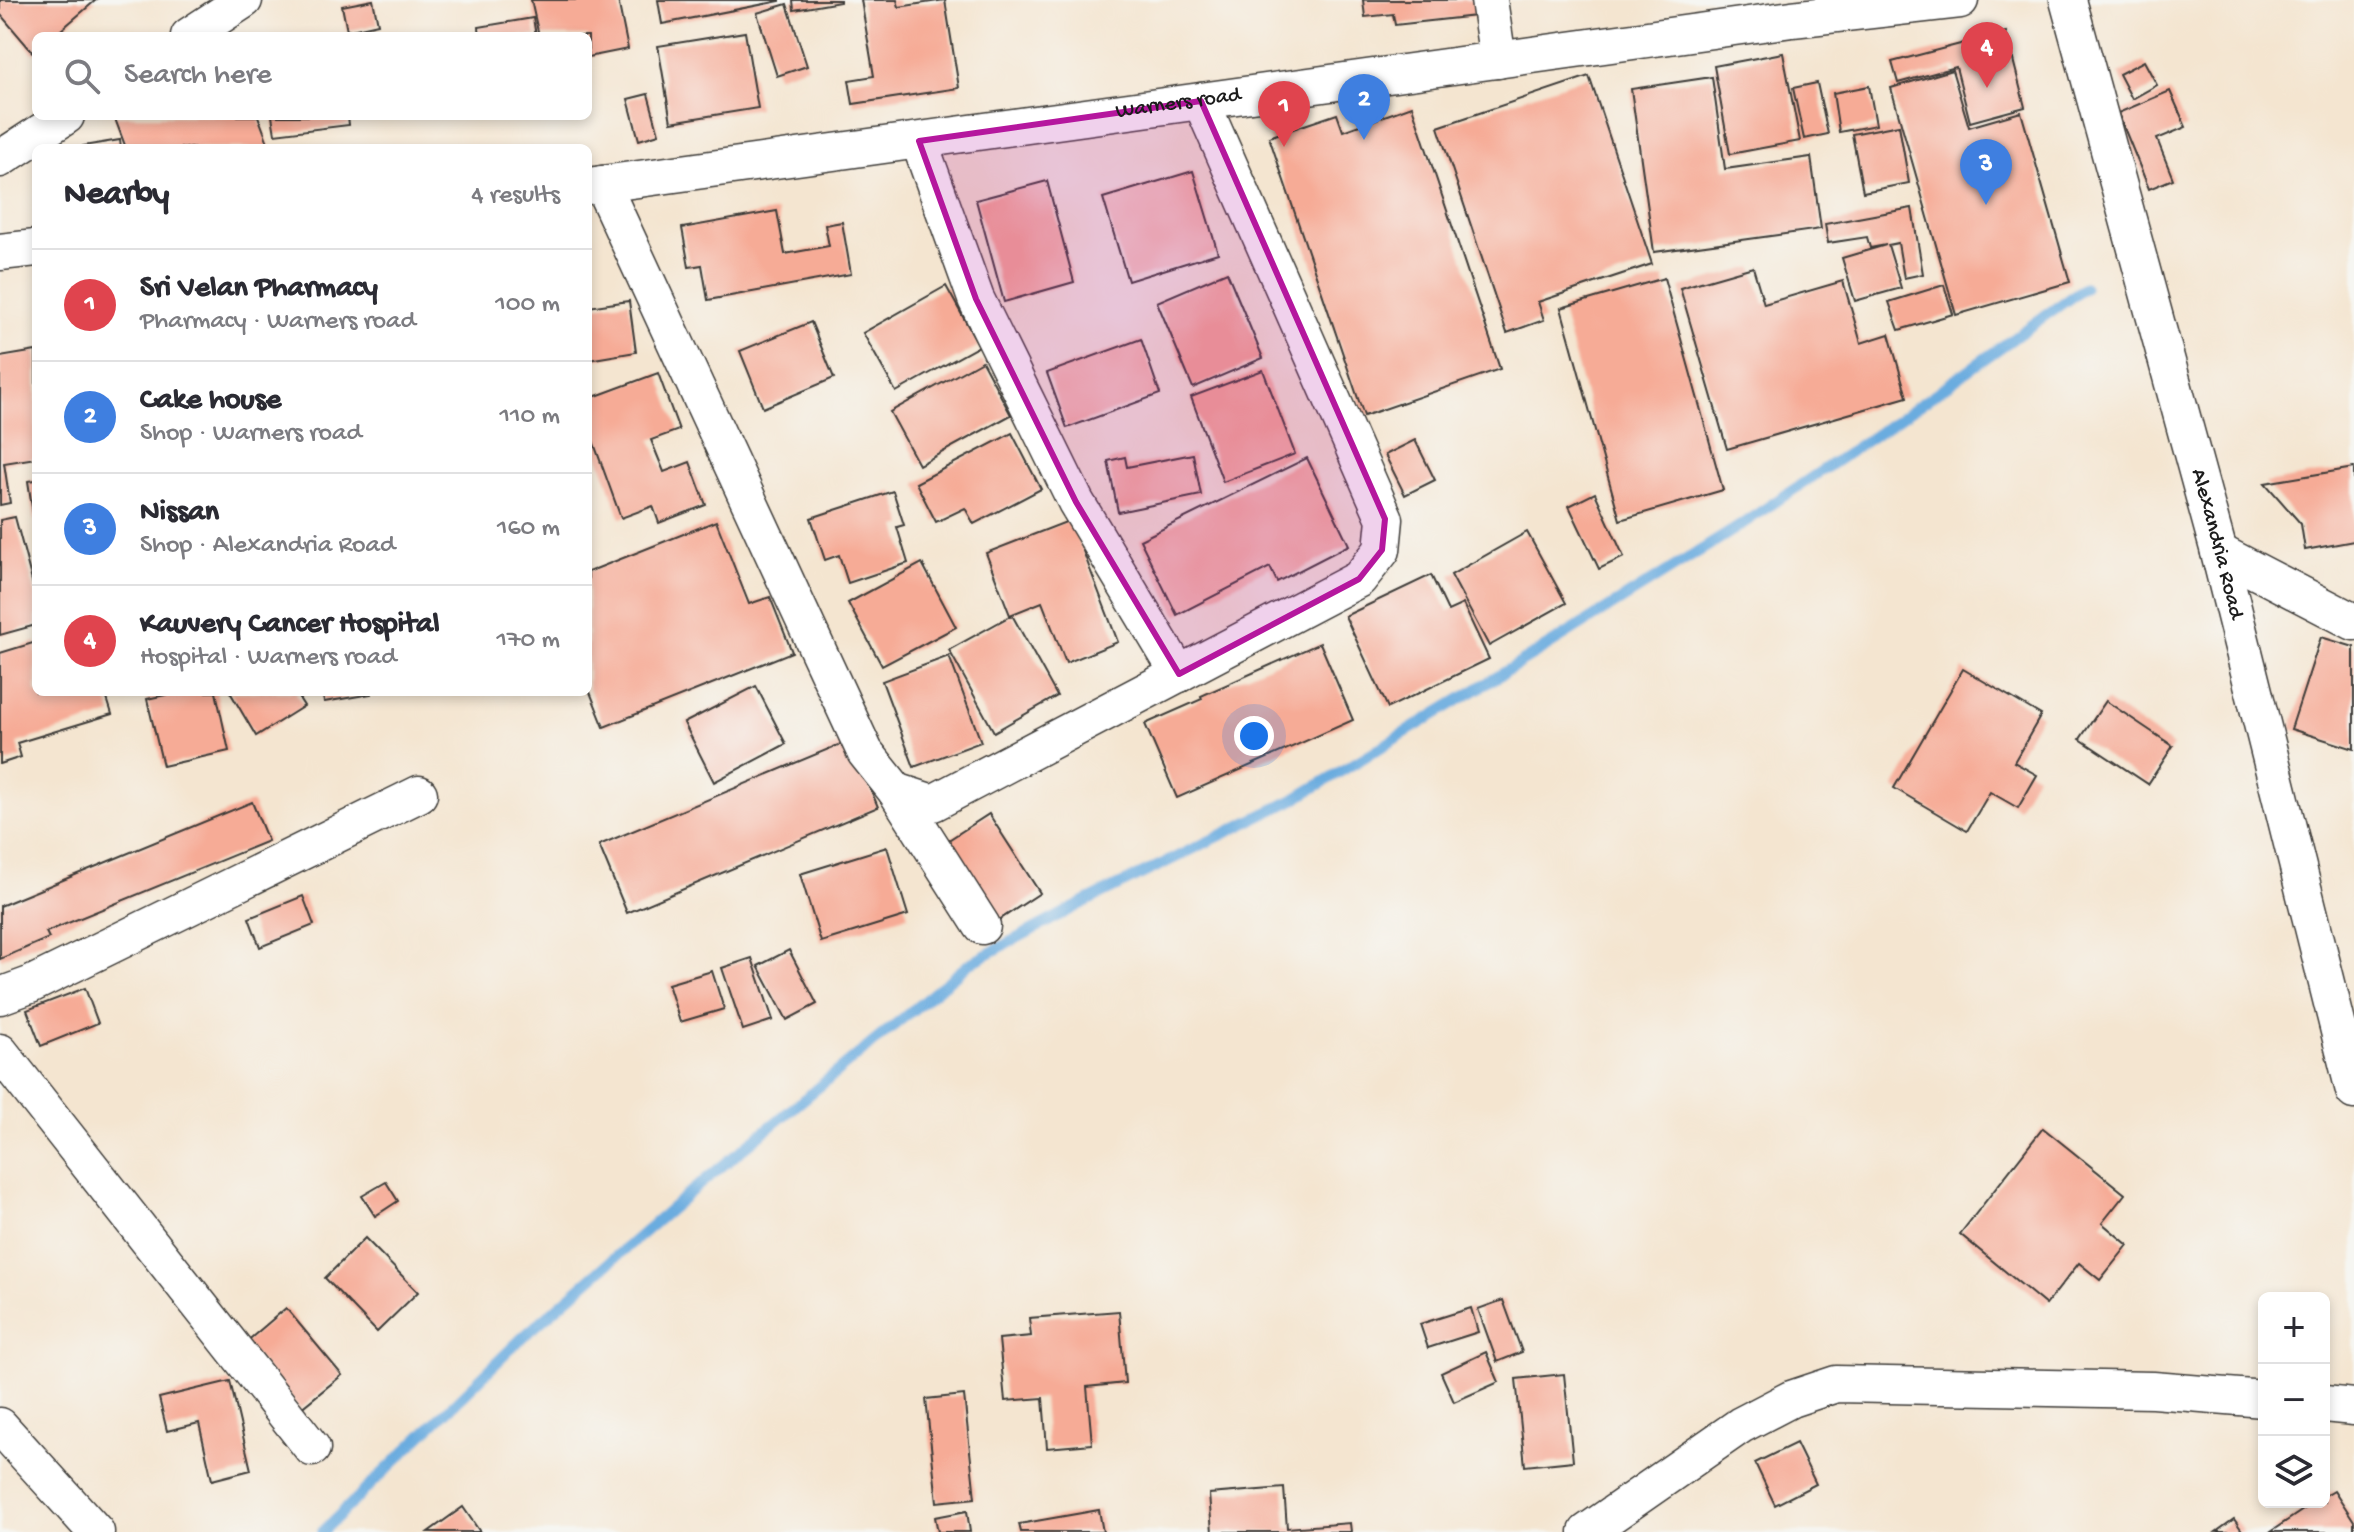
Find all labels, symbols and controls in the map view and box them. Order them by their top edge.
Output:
pin: 4 [1961,22,2013,88]
search box [32,32,592,120]
icon: search [60,54,104,98]
text: Search here [124,59,272,94]
pin: 2 [1338,74,1390,140]
pin: 1 [1258,81,1310,147]
street label: Warners road [1114,82,1245,126]
pin: 3 [1960,139,2012,205]
text: Nearby [64,176,169,216]
text: 4 results [471,181,560,212]
text: Sri Velan Pharmacy [140,272,378,307]
text: 1 [85,290,95,321]
text: 100 m [495,290,560,321]
text: Pharmacy · Warners road [140,307,416,338]
text: Cake house [140,384,281,419]
text: 2 [84,402,96,433]
text: 110 m [500,402,560,433]
text: Shop · Warners road [140,419,362,450]
street label: Alexandria Road [2184,466,2249,624]
text: Nissan [140,496,219,531]
text: 3 [83,514,97,545]
text: 160 m [497,514,560,545]
text: Shop · Alexandria Road [140,531,395,562]
text: Kauvery Cancer Hospital [140,608,440,643]
text: 4 [84,626,96,657]
text: 170 m [497,626,560,657]
text: Hospital · Warners road [140,643,396,674]
your location [1234,716,1274,756]
map controls [2258,1292,2330,1508]
button: + [2258,1292,2330,1364]
button: − [2258,1364,2330,1436]
button: layers [2258,1436,2330,1508]

